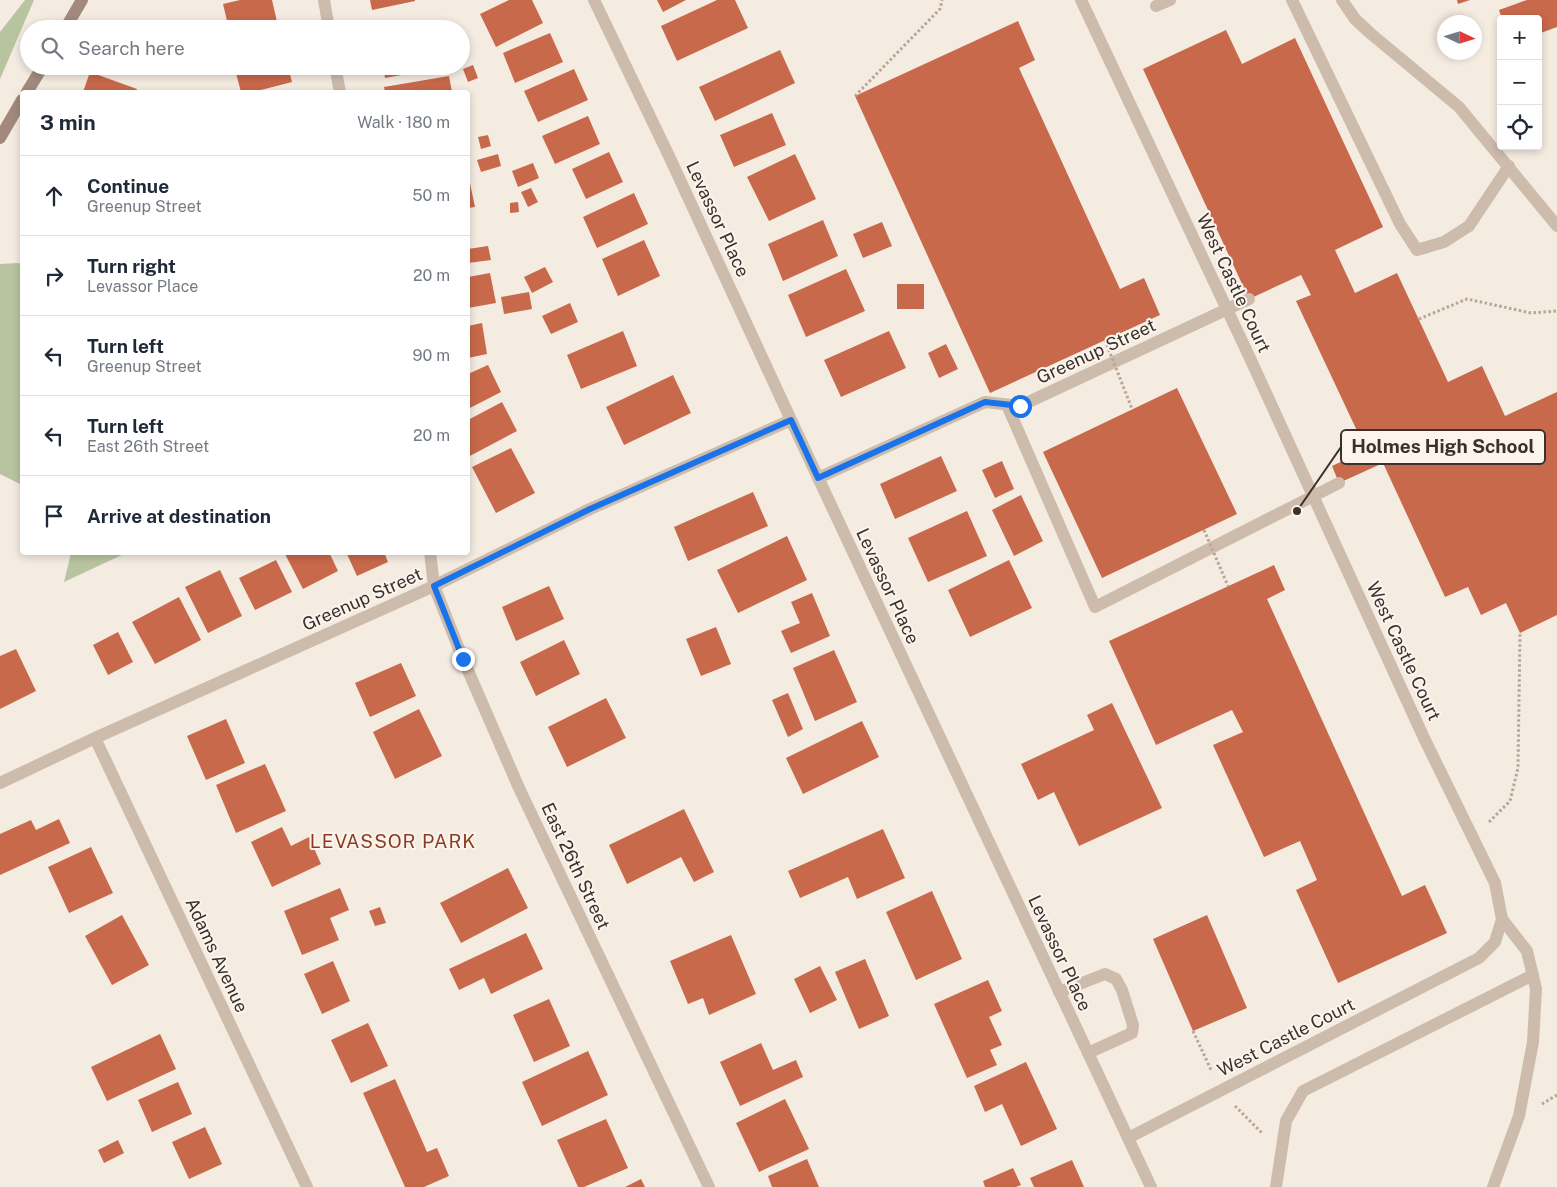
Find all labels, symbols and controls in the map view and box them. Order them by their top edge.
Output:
north arrow [1437,15,1482,60]
map controls [1497,15,1542,150]
button: + [1497,15,1542,60]
search box [20,20,470,75]
icon: search [38,34,66,62]
text: Search here [78,37,185,59]
button: − [1497,60,1542,105]
button: locate [1497,105,1542,150]
text: 3 min [40,110,96,135]
text: Walk · 180 m [357,113,450,132]
street label: Levassor Place [682,158,754,280]
text: Continue [87,175,169,197]
icon: ahead [40,182,68,210]
text: 50 m [412,186,450,205]
text: Greenup Street [87,197,202,216]
street label: West Castle Court [1193,210,1275,356]
text: Turn right [87,255,176,277]
icon: right [40,262,68,290]
text: 20 m [413,266,450,285]
text: Levassor Place [87,277,198,296]
street label: Greenup Street [1033,314,1159,388]
text: Turn left [87,335,164,357]
icon: left [40,342,68,370]
text: 90 m [413,346,450,365]
text: Greenup Street [87,357,202,376]
route start [1009,395,1032,418]
text: Turn left [87,415,164,437]
icon: left [40,422,68,450]
text: 20 m [413,426,450,445]
callout: Holmes High School [1341,430,1545,464]
text: Holmes High School [1351,435,1535,457]
text: East 26th Street [87,437,209,456]
icon: arrive [40,502,68,530]
text: Arrive at destination [87,505,271,527]
street label: Levassor Place [852,525,924,647]
street label: Greenup Street [299,563,425,635]
street label: West Castle Court [1363,578,1445,724]
route end [452,648,475,671]
street label: East 26th Street [537,799,615,933]
district label: LEVASSOR PARK [310,830,476,852]
street label: Levassor Place [1024,892,1096,1014]
street label: Adams Avenue [181,894,253,1016]
street label: West Castle Court [1214,993,1358,1081]

